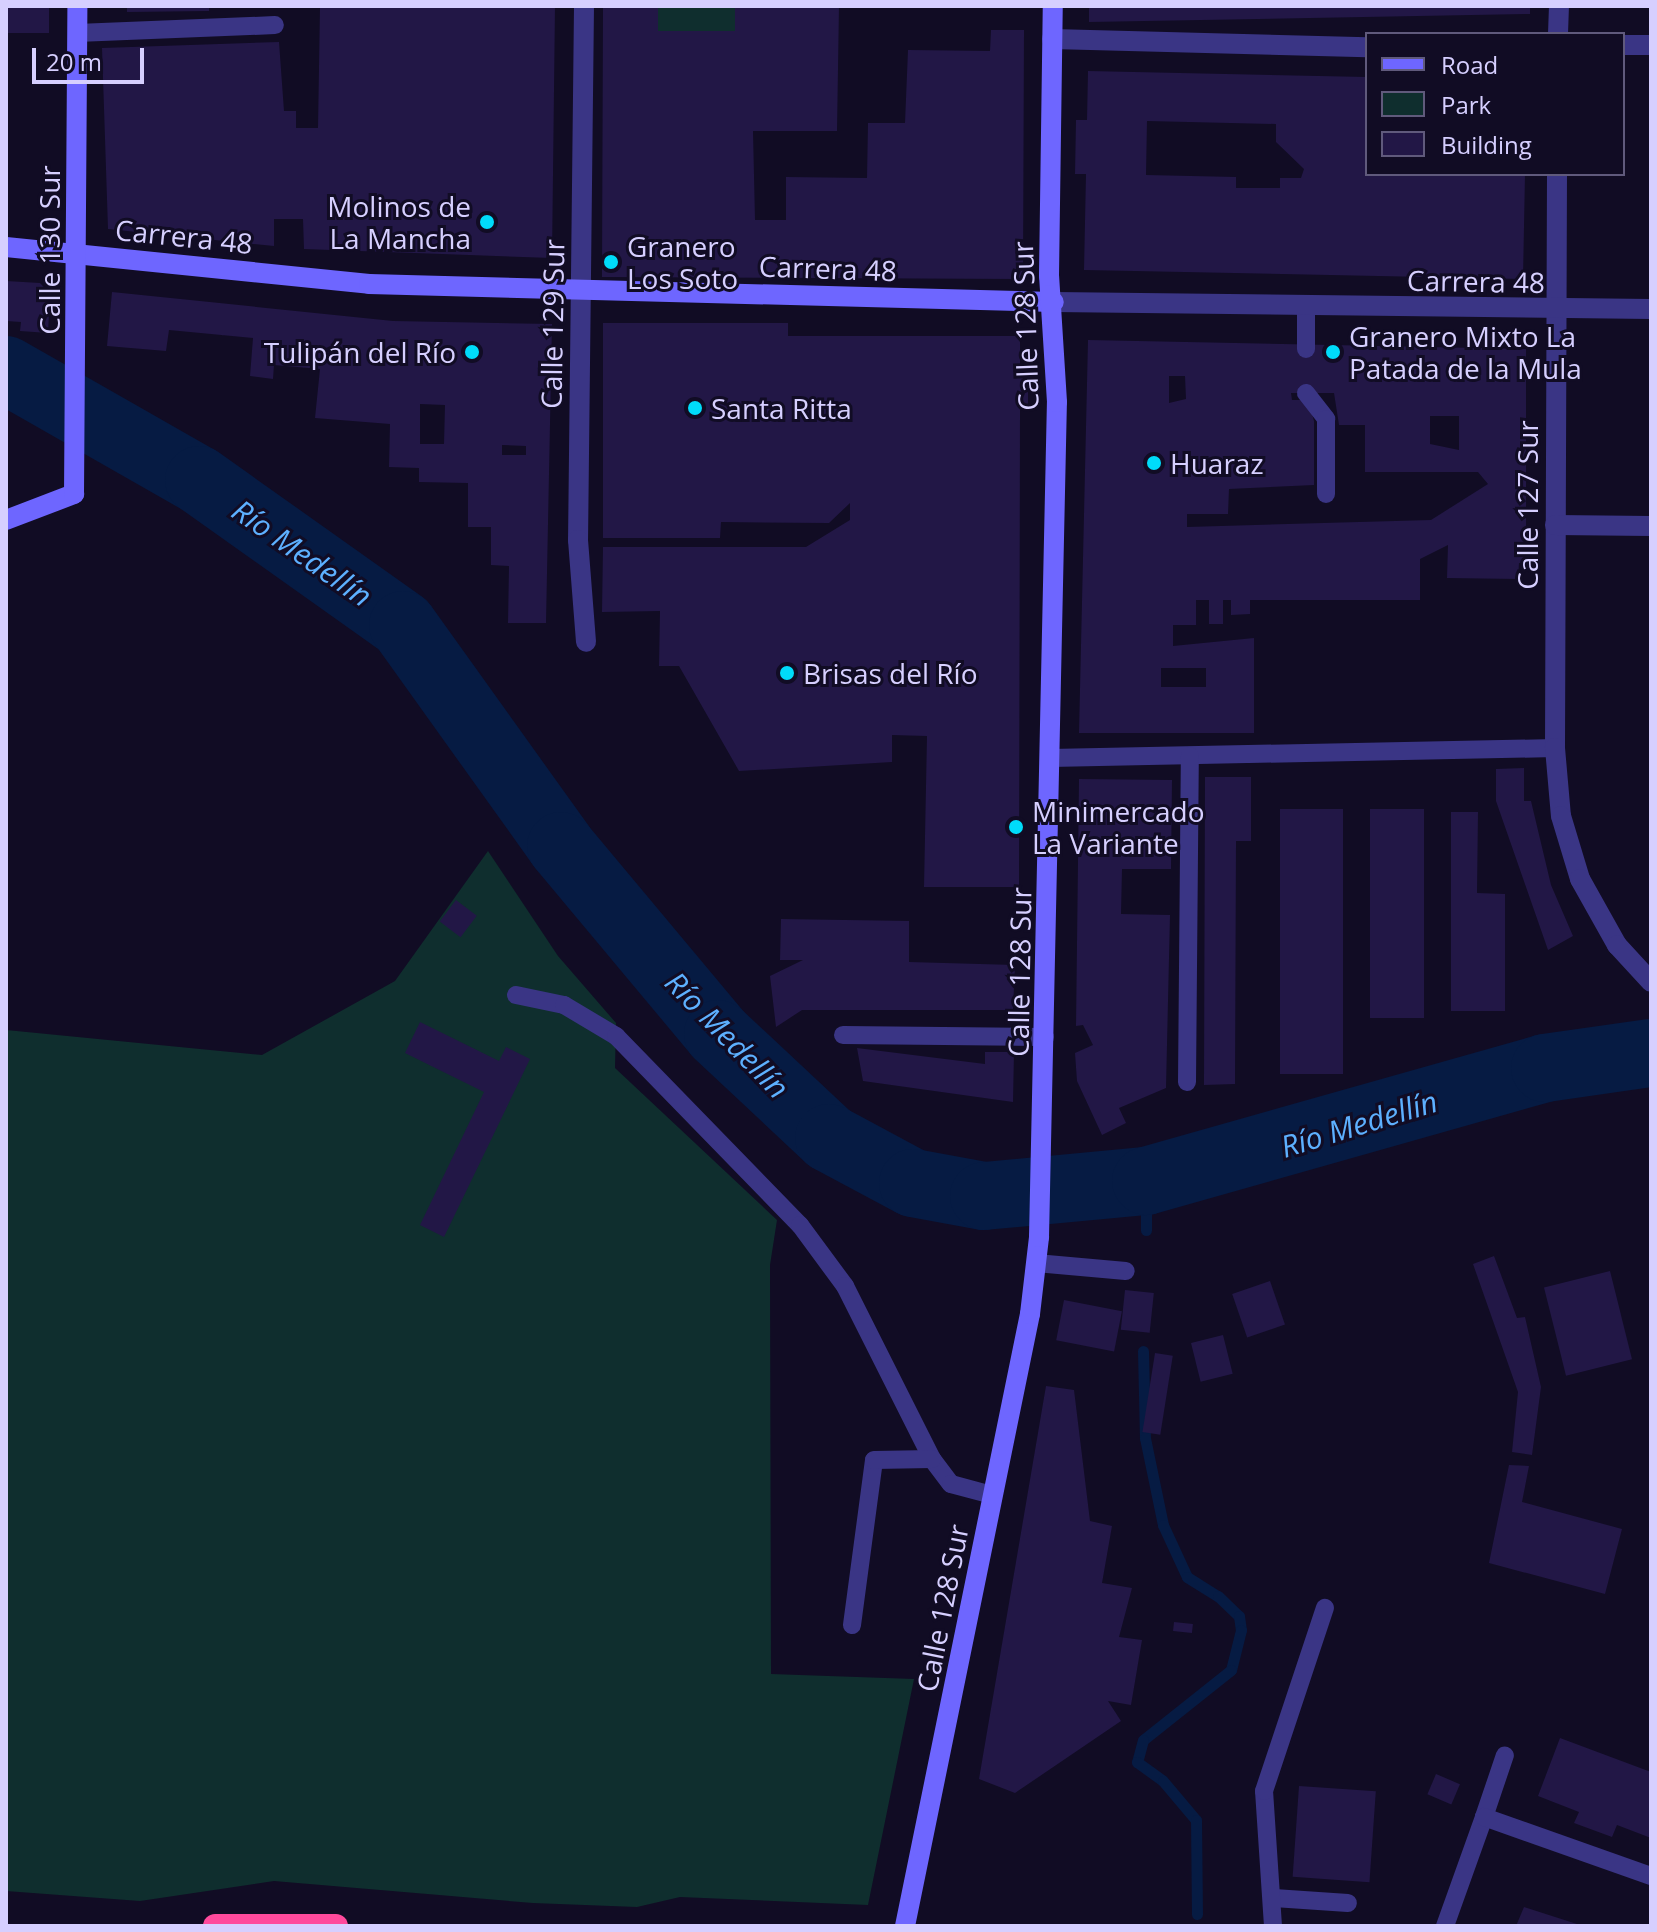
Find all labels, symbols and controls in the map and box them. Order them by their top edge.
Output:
scale bar [36,32,148,82]
legend [1365,32,1625,176]
text: 20 m [46,45,102,78]
text: Road [1441,48,1498,81]
text: Park [1441,88,1491,121]
text: Building [1441,128,1532,161]
street label: Calle 130 Sur [32,165,66,335]
place label: Molinos de La Mancha [327,189,471,255]
street label: Carrera 48 [114,212,254,260]
marker: Molinos de La Mancha [478,213,496,231]
place label: Granero Los Soto [627,229,738,295]
street label: Calle 129 Sur [534,239,570,409]
street label: Calle 128 Sur [1005,241,1045,411]
street label: Carrera 48 [758,249,898,287]
marker: Granero Los Soto [602,253,620,271]
street label: Carrera 48 [1407,263,1545,299]
place label: Granero Mixto La Patada de la Mula [1349,319,1582,385]
place label: Tulipán del Río [264,335,456,369]
marker: Tulipán del Río [463,343,481,361]
marker: Granero Mixto La Patada de la Mula [1324,343,1342,361]
place label: Santa Ritta [711,391,852,425]
marker: Santa Ritta [686,399,704,417]
street label: Calle 127 Sur [1510,420,1544,590]
place label: Huaraz [1170,446,1264,480]
marker: Huaraz [1145,454,1163,472]
water label: Río Medellín [225,492,379,614]
place label: Brisas del Río [803,656,978,690]
marker: Brisas del Río [778,664,796,682]
place label: Minimercado La Variante [1032,794,1205,860]
marker: Minimercado La Variante [1007,818,1025,836]
street label: Calle 128 Sur [1001,887,1037,1057]
water label: Río Medellín [658,964,796,1106]
water label: Río Medellín [1276,1083,1442,1165]
street label: Calle 128 Sur [909,1522,975,1694]

